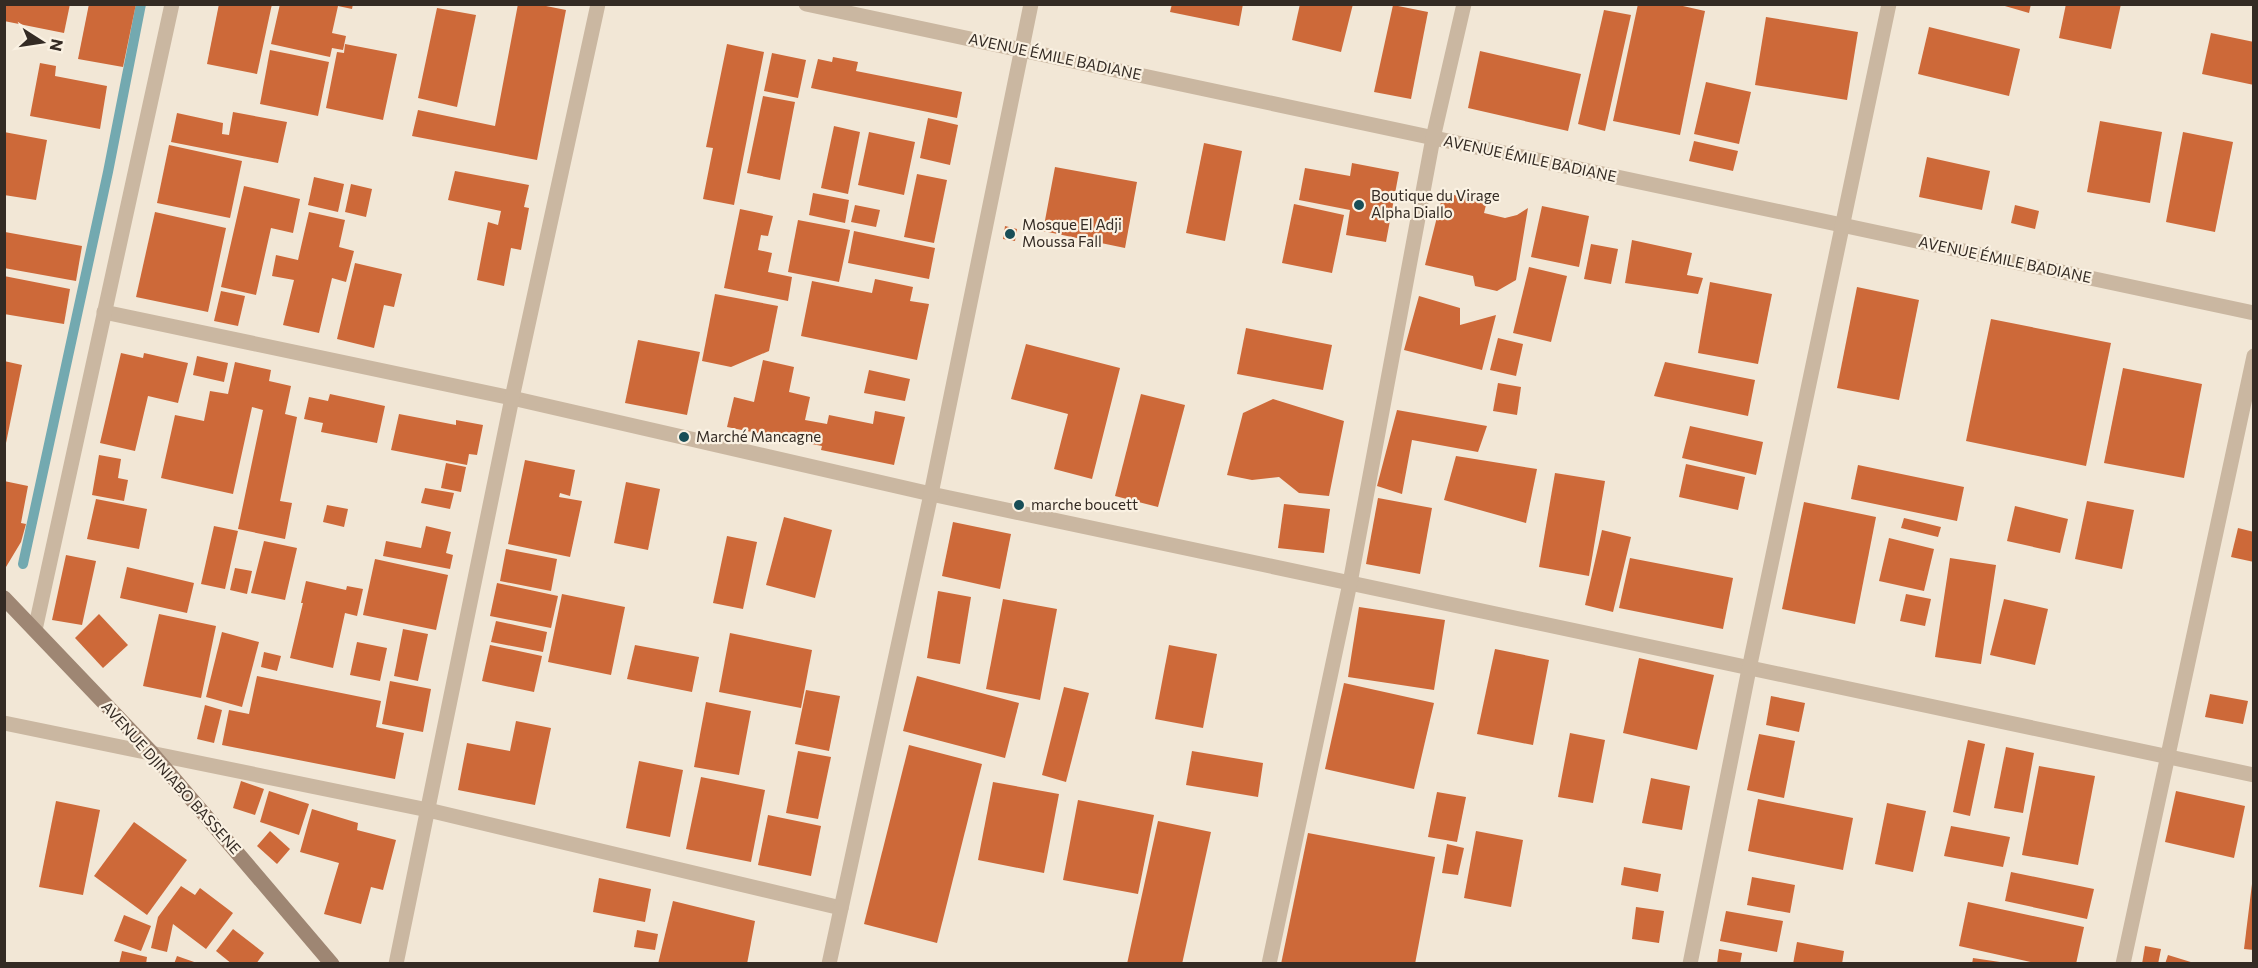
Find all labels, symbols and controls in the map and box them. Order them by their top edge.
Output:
north arrow [12,12,72,72]
street label: AVENUE ÉMILE BADIANE [967,28,1144,83]
text: N [47,37,68,53]
street label: AVENUE ÉMILE BADIANE [1442,130,1619,185]
place label: Boutique du Virage Alpha Diallo [1371,186,1500,221]
marker: Boutique du Virage Alpha Diallo [1352,198,1366,212]
place label: Mosque El Adji Moussa Fall [1022,215,1122,250]
marker: Mosque El Adji Moussa Fall [1003,227,1017,241]
street label: AVENUE ÉMILE BADIANE [1917,231,2094,286]
place label: Marché Mancagne [696,427,821,445]
marker: Marché Mancagne [677,430,691,444]
place label: marche boucett [1031,495,1138,513]
marker: marche boucett [1012,498,1026,512]
street label: AVENUE DJINIABO BASSENE [98,697,245,858]

